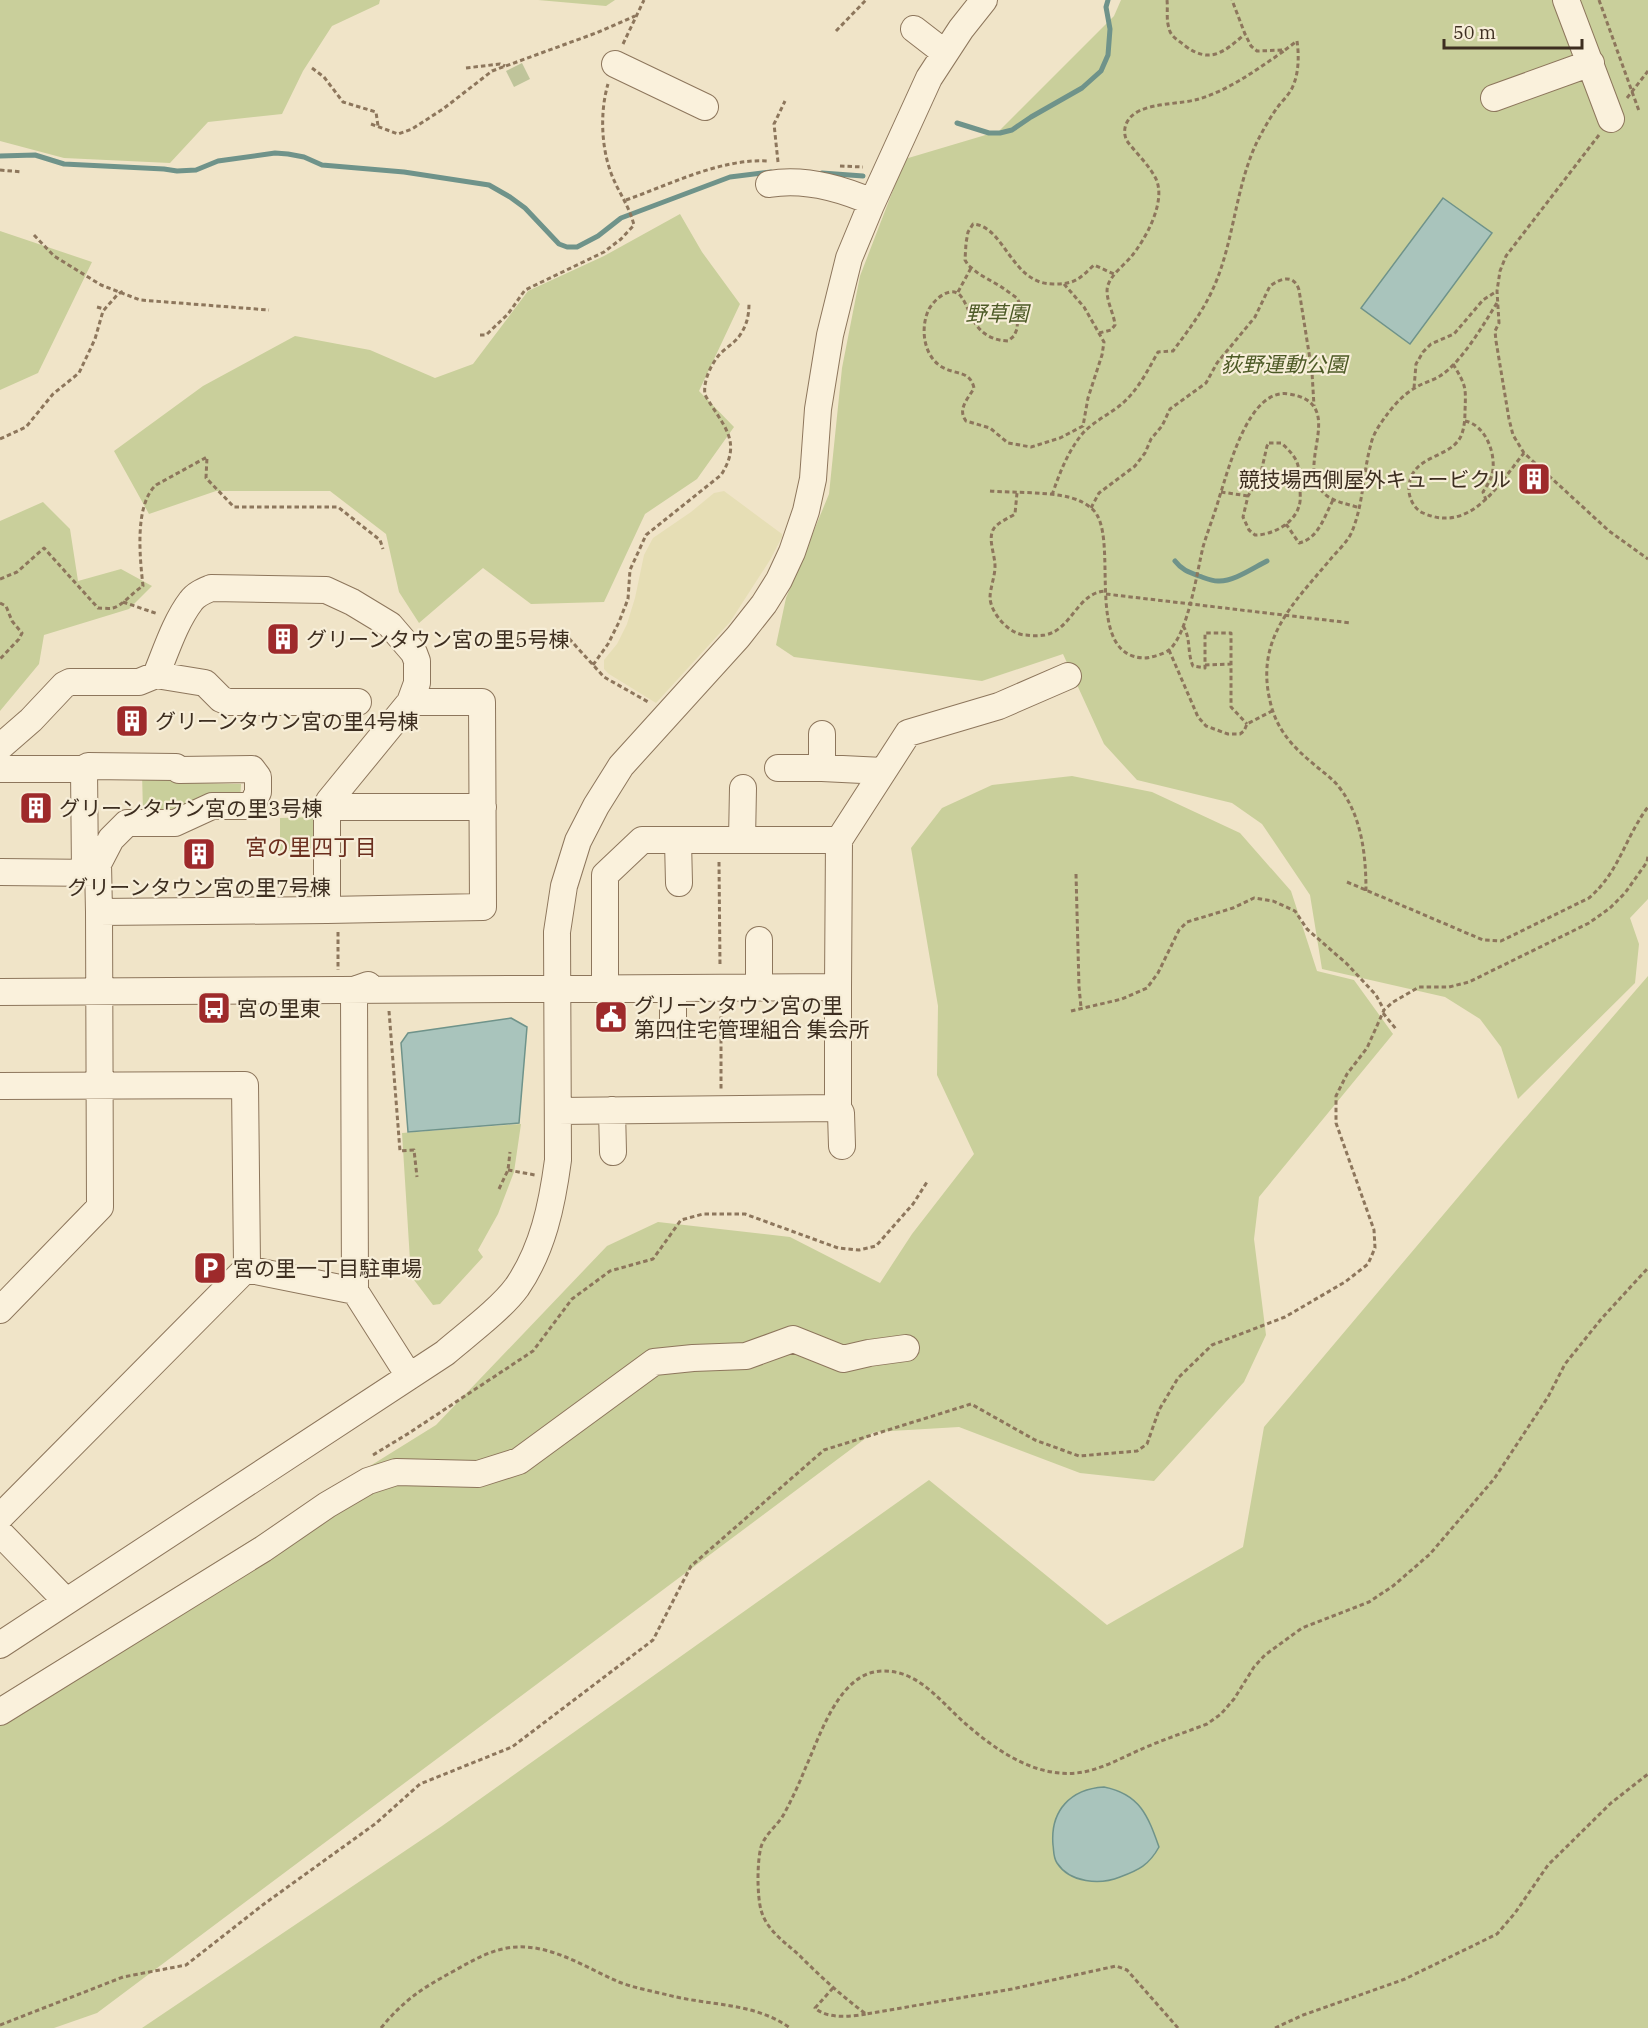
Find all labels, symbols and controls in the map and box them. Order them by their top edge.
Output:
scale bar [1444,12,1582,50]
text: 50 m [1453,21,1496,44]
park label: 野草園 [966,299,1031,327]
park label: 荻野運動公園 [1221,350,1350,378]
building icon: 競技場西側屋外キュービクル [1516,461,1552,497]
place label: 競技場西側屋外キュービクル [1239,465,1511,493]
building icon: グリーンタウン宮の里5号棟 [265,621,301,657]
place label: グリーンタウン宮の里5号棟 [306,625,570,653]
building icon: グリーンタウン宮の里4号棟 [114,703,150,739]
place label: グリーンタウン宮の里4号棟 [155,707,419,735]
building icon: グリーンタウン宮の里3号棟 [18,790,54,826]
place label: グリーンタウン宮の里3号棟 [59,794,323,822]
district label: 宮の里四丁目 [245,832,377,861]
building icon: グリーンタウン宮の里7号棟 [181,836,217,872]
place label: グリーンタウン宮の里7号棟 [67,873,331,901]
bus stop icon: 宮の里東 [196,990,232,1026]
place label: グリーンタウン宮の里 第四住宅管理組合 集会所 [634,991,870,1043]
place label: 宮の里東 [237,994,321,1022]
public building icon: グリーンタウン宮の里 第四住宅管理組合 集会所 [593,999,629,1035]
parking icon: 宮の里一丁目駐車場 [192,1250,228,1286]
place label: 宮の里一丁目駐車場 [233,1254,422,1282]

